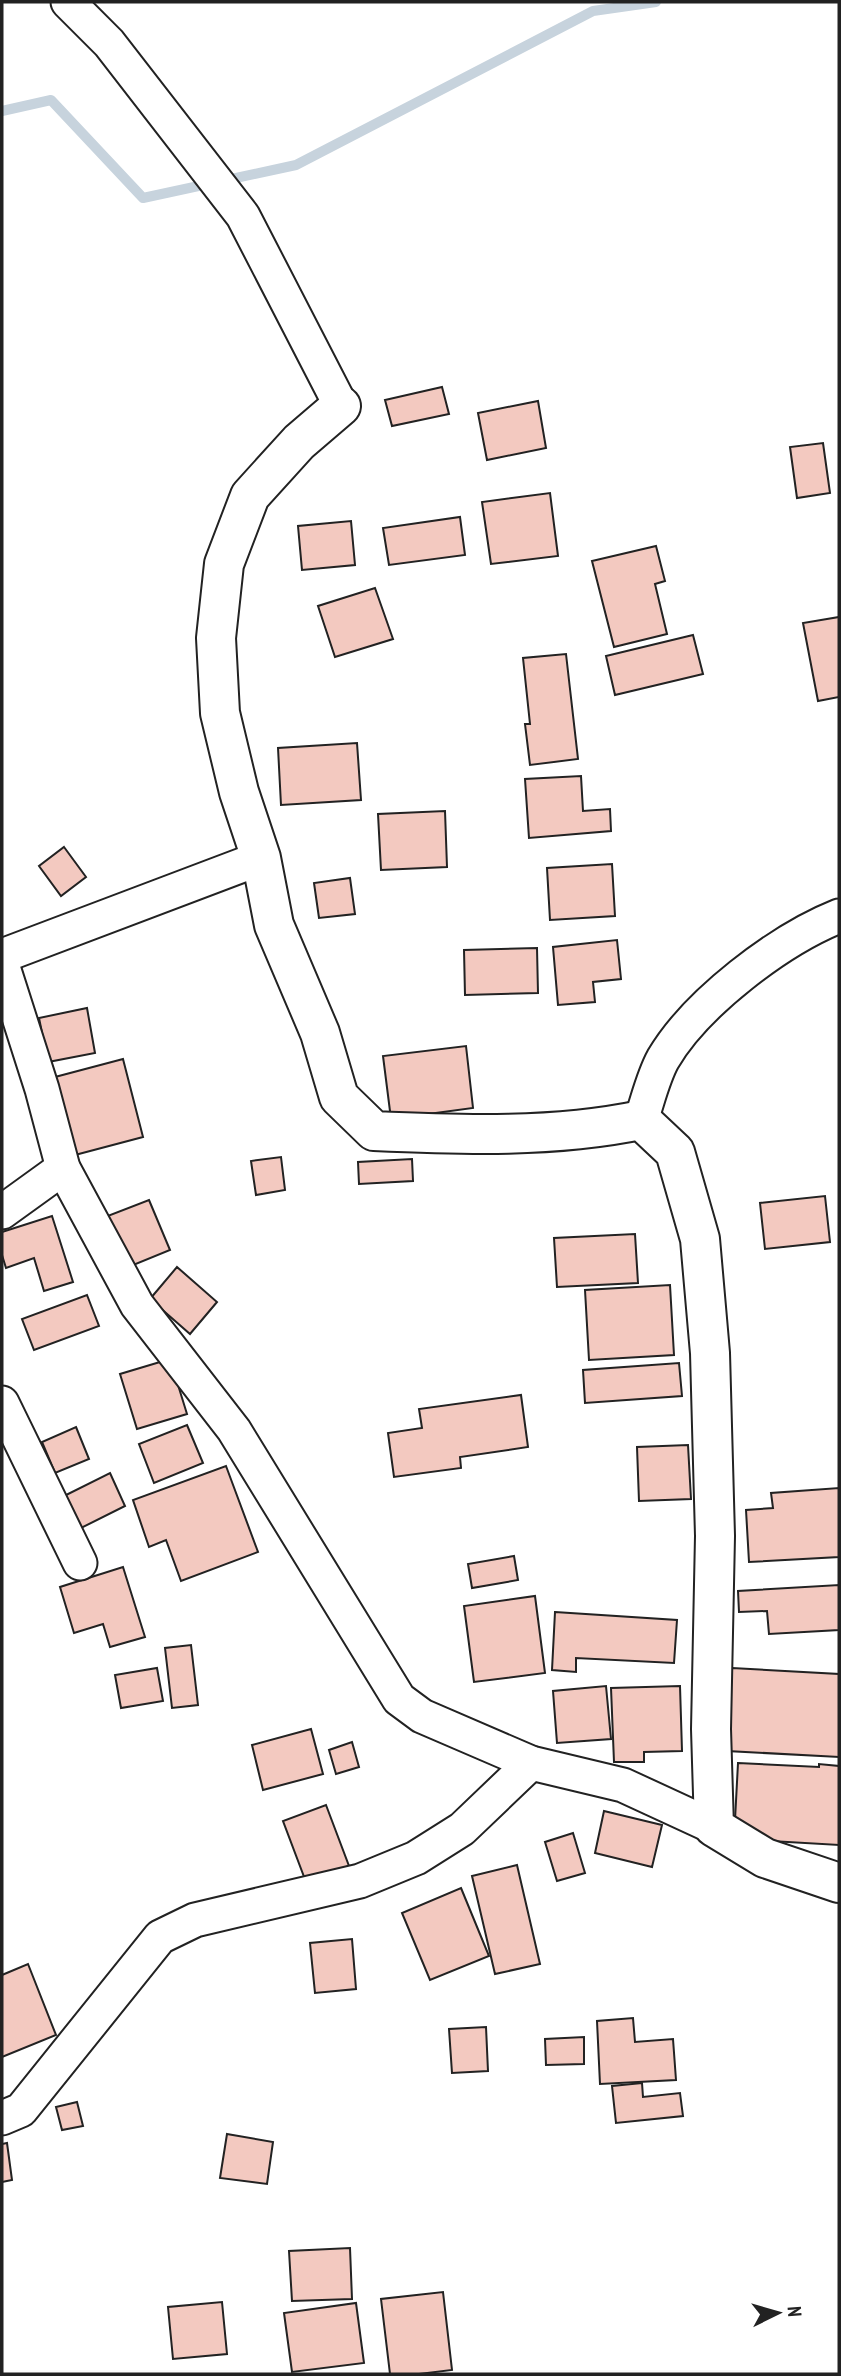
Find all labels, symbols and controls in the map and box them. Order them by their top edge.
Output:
north arrow [743,2278,813,2348]
text: N [783,2305,807,2318]

